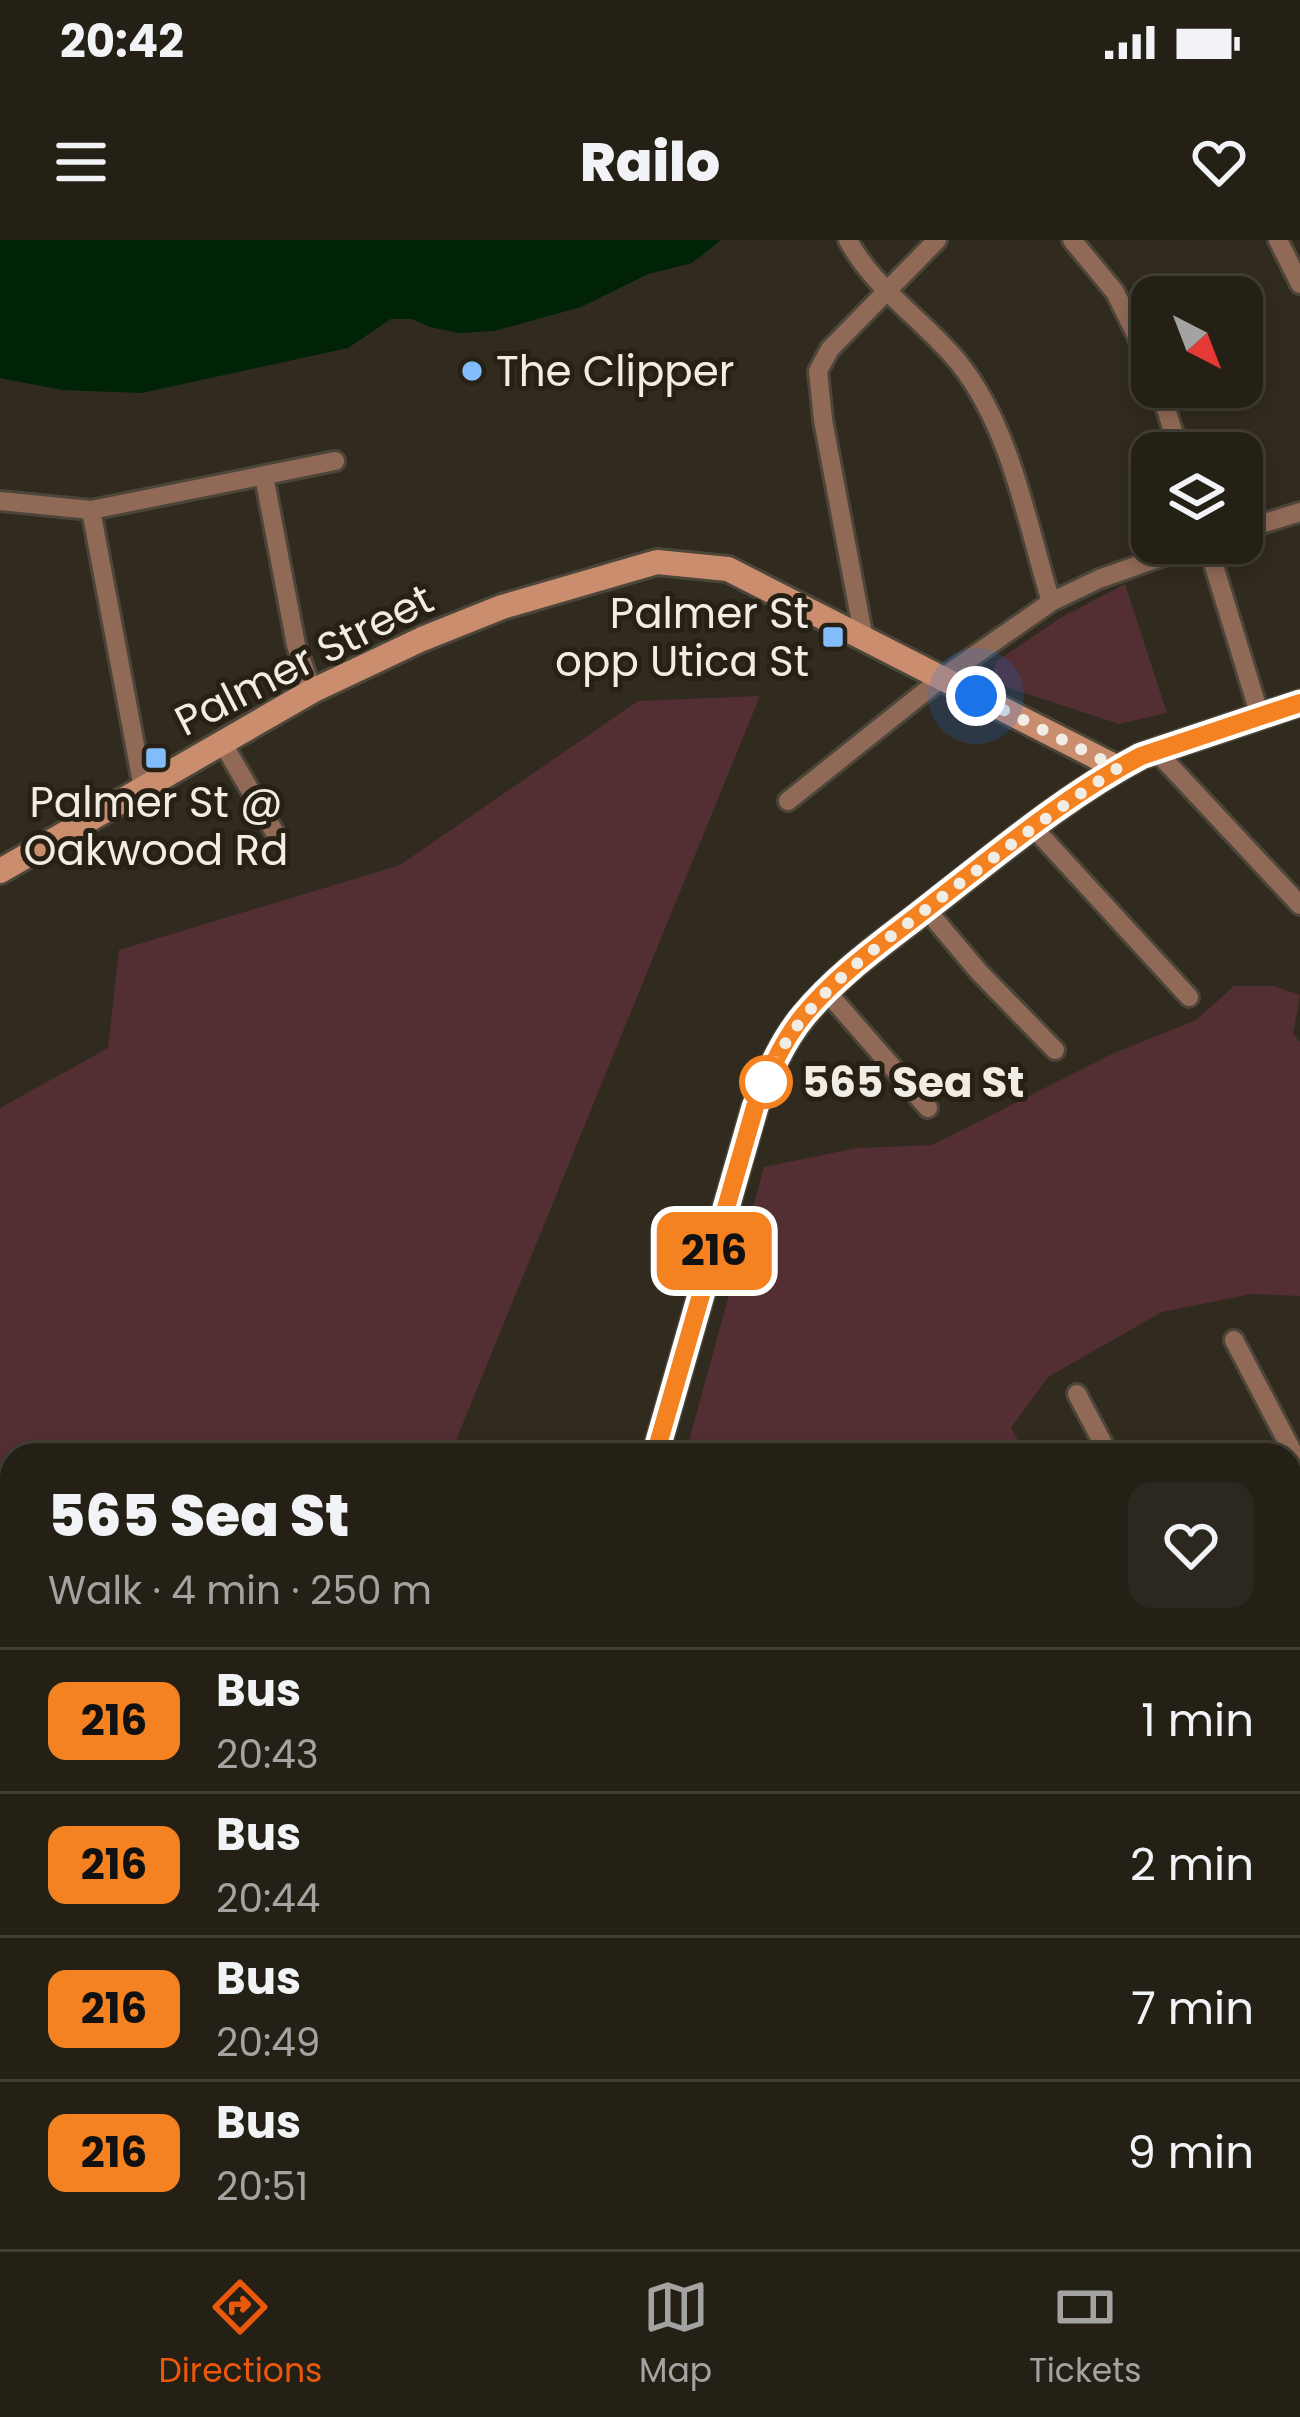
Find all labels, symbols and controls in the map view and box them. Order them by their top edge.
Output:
text: 20:42 [60,10,184,73]
text: Railo [580,124,720,200]
icon: menu [48,129,114,195]
icon: heart [1186,129,1252,195]
north arrow [1131,276,1263,408]
map controls [1131,276,1263,564]
place label: The Clipper [496,342,734,401]
marker: The Clipper [459,358,485,384]
button: layers [1131,432,1263,564]
street label: Palmer Street [165,570,443,750]
place label: Palmer St opp Utica St [555,584,809,691]
marker: Palmer St opp Utica St [820,624,846,650]
your location [946,666,1006,726]
marker: Palmer St @ Oakwood Rd [143,745,169,771]
place label: Palmer St @ Oakwood Rd [24,773,288,880]
place label: 565 Sea St [802,1053,1024,1112]
marker: 565 Sea St [741,1057,791,1107]
line badge: 216 [645,1212,783,1290]
text: 216 [681,1221,747,1280]
text: 565 Sea St [48,1476,349,1556]
button: heart [1128,1482,1254,1608]
text: Walk · 4 min · 250 m [48,1563,432,1618]
text: Bus [216,1659,301,1722]
text: 1 min [1141,1689,1254,1752]
text: 216 [81,1691,147,1750]
text: 20:43 [216,1727,319,1782]
text: Bus [216,1803,301,1866]
text: 2 min [1130,1833,1254,1896]
text: 216 [81,1835,147,1894]
text: 20:44 [216,1871,320,1926]
text: Bus [216,1947,301,2010]
text: 7 min [1131,1977,1254,2040]
text: 216 [81,1979,147,2038]
text: 20:49 [216,2015,320,2070]
text: Bus [216,2091,301,2154]
text: 9 min [1127,2121,1254,2184]
text: 216 [81,2123,147,2182]
text: 20:51 [216,2159,308,2214]
tab: Directions [158,2274,322,2396]
tab: Map [639,2274,712,2396]
tab: Tickets [1029,2274,1142,2396]

